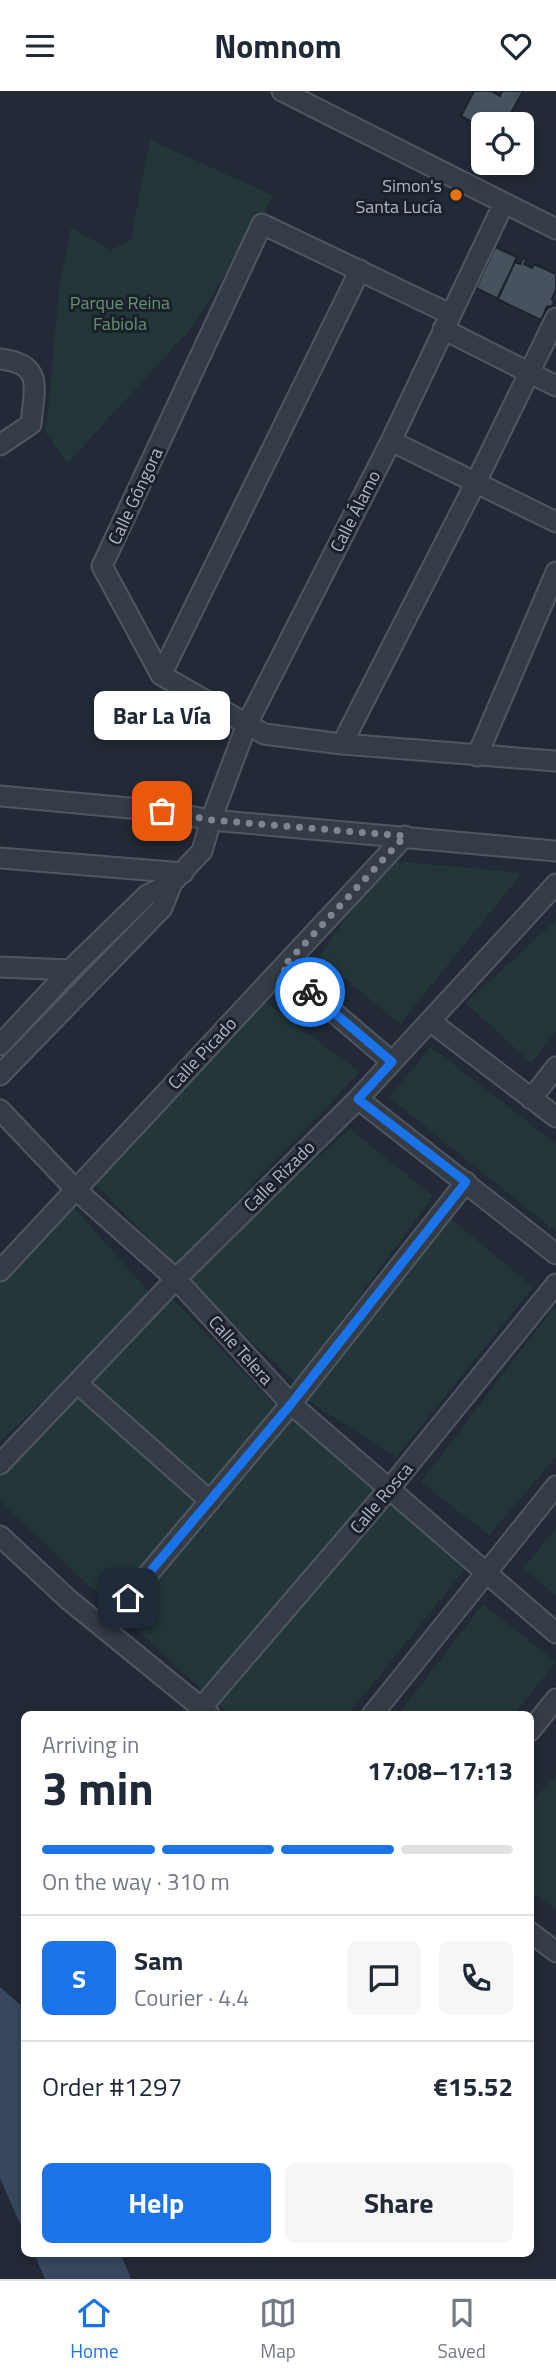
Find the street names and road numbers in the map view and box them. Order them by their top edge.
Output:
street label: Calle Góngora [101,443,169,549]
street label: Calle Álamo [323,465,387,557]
street label: Calle Picado [161,1011,243,1095]
street label: Calle Rizado [237,1134,321,1218]
street label: Calle Telera [202,1309,280,1391]
street label: Calle Rosca [343,1456,419,1540]

